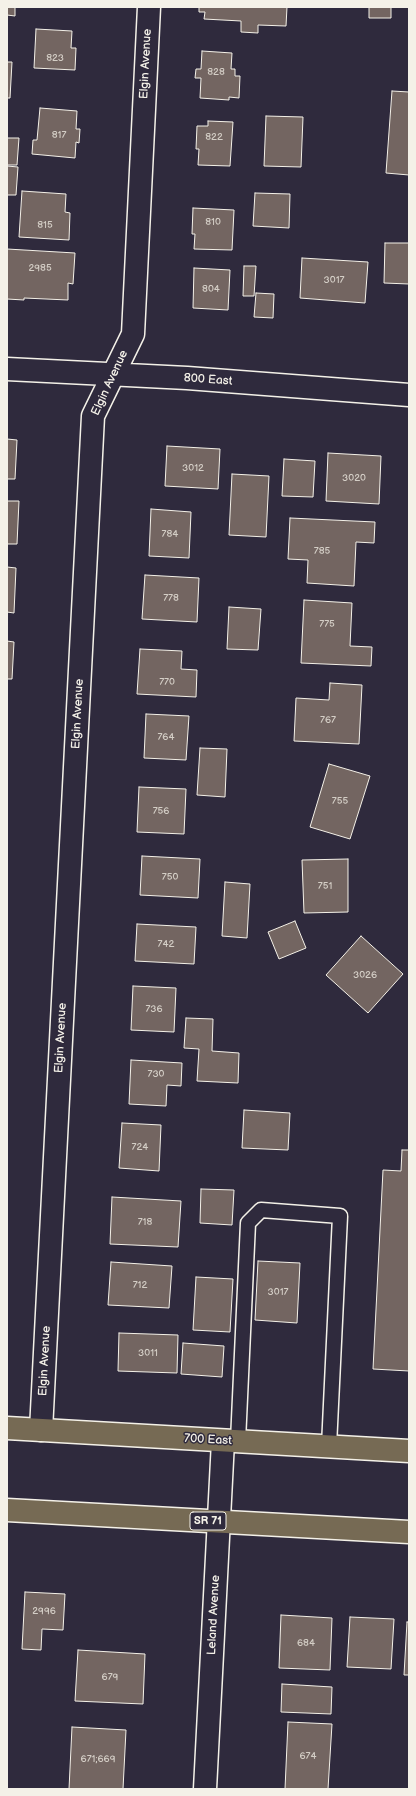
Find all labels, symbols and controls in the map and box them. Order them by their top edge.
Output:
street label: Elgin Avenue [137,28,155,100]
house number: 823 [46,52,64,64]
house number: 828 [207,66,225,78]
house number: 817 [52,129,66,141]
house number: 822 [205,131,223,143]
house number: 810 [205,216,221,228]
house number: 815 [37,219,53,231]
house number: 2985 [28,262,52,274]
house number: 3017 [324,274,344,286]
house number: 804 [202,283,220,295]
street label: Elgin Avenue [89,348,131,418]
street label: 800 East [183,371,233,389]
house number: 3012 [182,462,204,474]
house number: 3020 [342,472,366,484]
house number: 784 [162,528,178,540]
house number: 785 [314,545,330,557]
house number: 778 [163,592,179,604]
house number: 775 [319,618,335,630]
house number: 770 [159,676,175,688]
street label: Elgin Avenue [69,678,87,750]
house number: 767 [320,714,336,726]
house number: 764 [157,731,175,743]
house number: 755 [332,795,348,807]
house number: 756 [153,805,169,817]
house number: 750 [162,871,178,883]
house number: 751 [318,880,332,892]
house number: 742 [158,938,174,950]
house number: 3026 [353,969,377,981]
street label: Elgin Avenue [52,1002,70,1074]
house number: 736 [145,1003,163,1015]
house number: 730 [148,1068,164,1080]
house number: 724 [132,1141,148,1153]
house number: 718 [138,1216,152,1228]
house number: 712 [133,1279,147,1291]
house number: 3017 [268,1286,288,1298]
street label: Elgin Avenue [36,1325,54,1397]
house number: 3011 [138,1347,158,1359]
street label: 700 East [184,1432,232,1448]
road number: SR 71 [190,1512,226,1530]
street label: Leland Avenue [205,1575,223,1655]
house number: 2996 [32,1605,56,1617]
house number: 684 [297,1637,315,1649]
house number: 679 [102,1671,118,1683]
house number: 674 [299,1750,317,1762]
house number: 671;669 [81,1753,115,1765]

